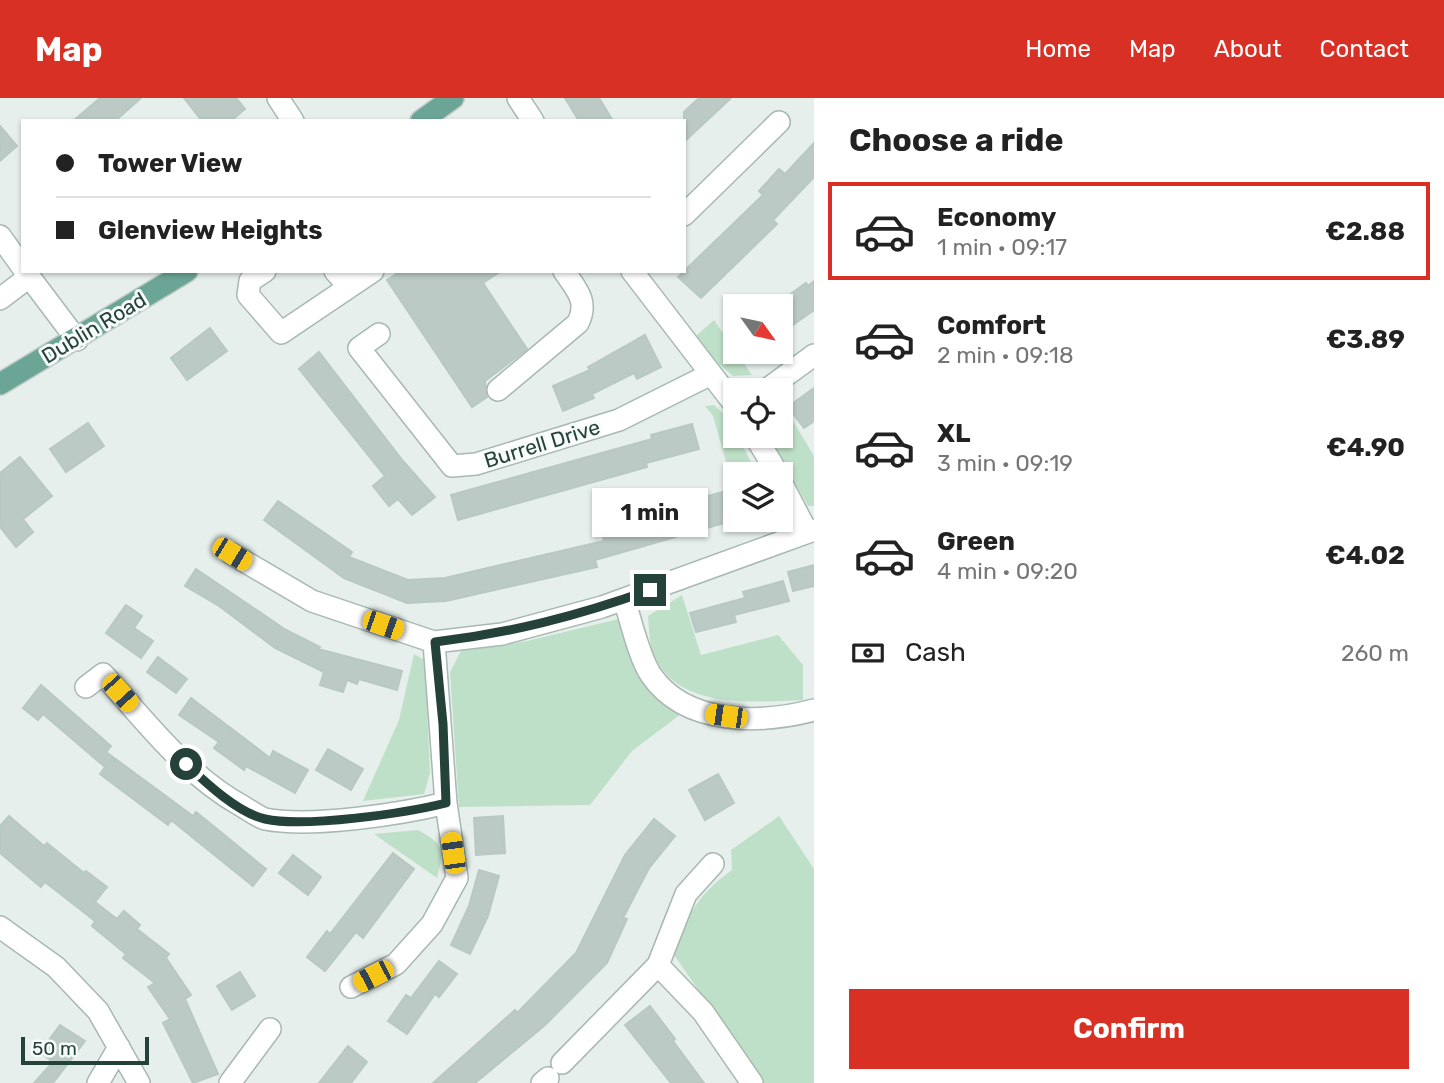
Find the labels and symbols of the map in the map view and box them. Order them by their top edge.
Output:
street label: Dublin Road [37,287,151,369]
north arrow [723,294,793,364]
street label: Burrell Drive [481,414,603,473]
callout: 1 min [592,489,708,538]
car [209,534,256,574]
route end [634,574,666,606]
car [360,608,407,642]
car [99,670,142,716]
car [704,703,749,729]
route start [170,748,202,780]
car [440,831,467,875]
car [350,957,397,995]
scale bar [21,1034,149,1066]

